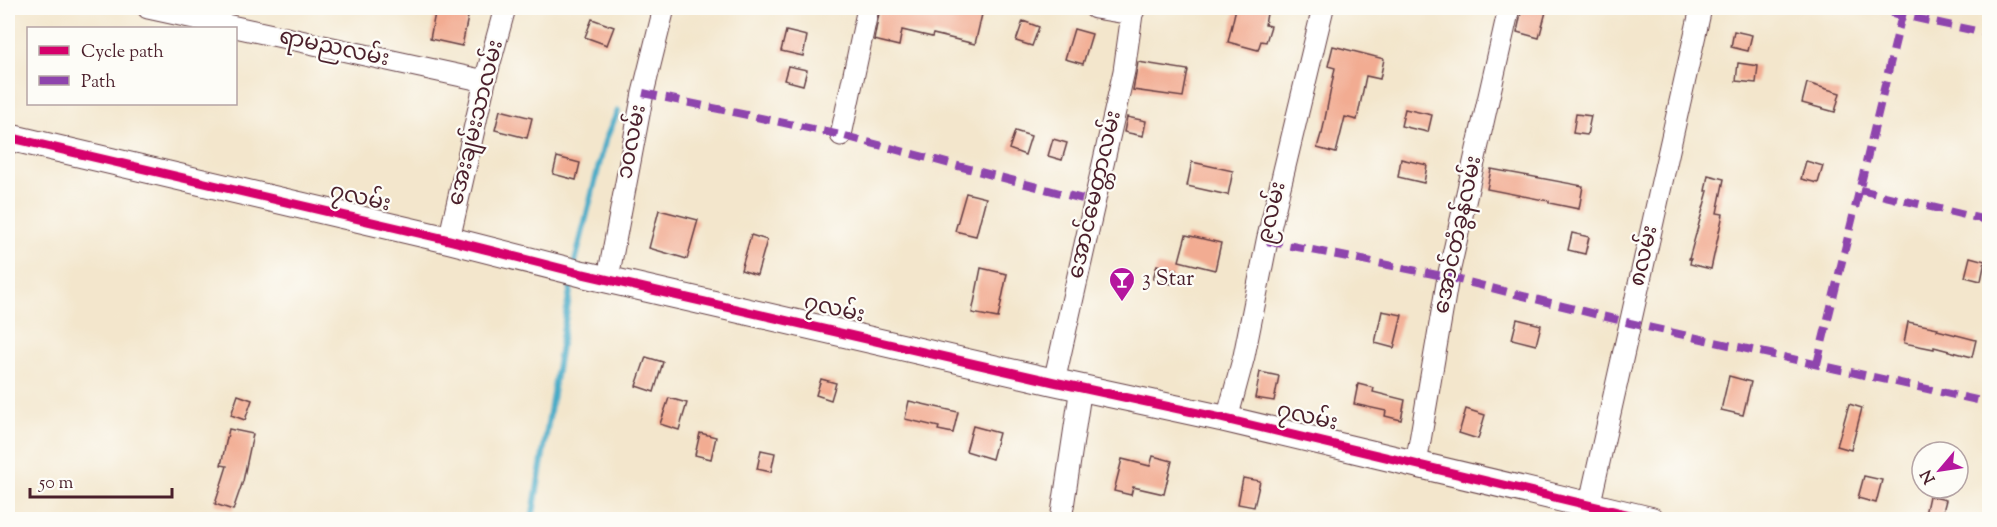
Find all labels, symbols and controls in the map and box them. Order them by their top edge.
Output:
street label: ရာမညလမ်း [276,20,392,76]
legend [27,27,237,105]
street label: အေးချမ်းသာလမ်း [439,36,513,209]
text: Cycle path [81,40,164,66]
text: Path [81,70,116,96]
street label: ၁၀လမ်း [608,102,656,182]
street label: အောင်မေတ္တာလမ်း [1059,107,1131,282]
street label: အောင်တံခွန်လမ်း [1425,153,1491,317]
street label: ၇လမ်း [326,175,394,222]
street label: ၉လမ်း [1248,178,1296,247]
street label: ၈လမ်း [1621,222,1668,290]
place label: 3 Star [1142,264,1194,296]
bar icon: 3 Star [1107,265,1137,303]
street label: ၇လမ်း [800,286,868,333]
street label: ၇လမ်း [1273,394,1341,441]
north arrow [1910,440,1970,500]
scale bar [30,461,172,499]
text: N [1916,465,1942,487]
text: 50 m [38,471,74,497]

